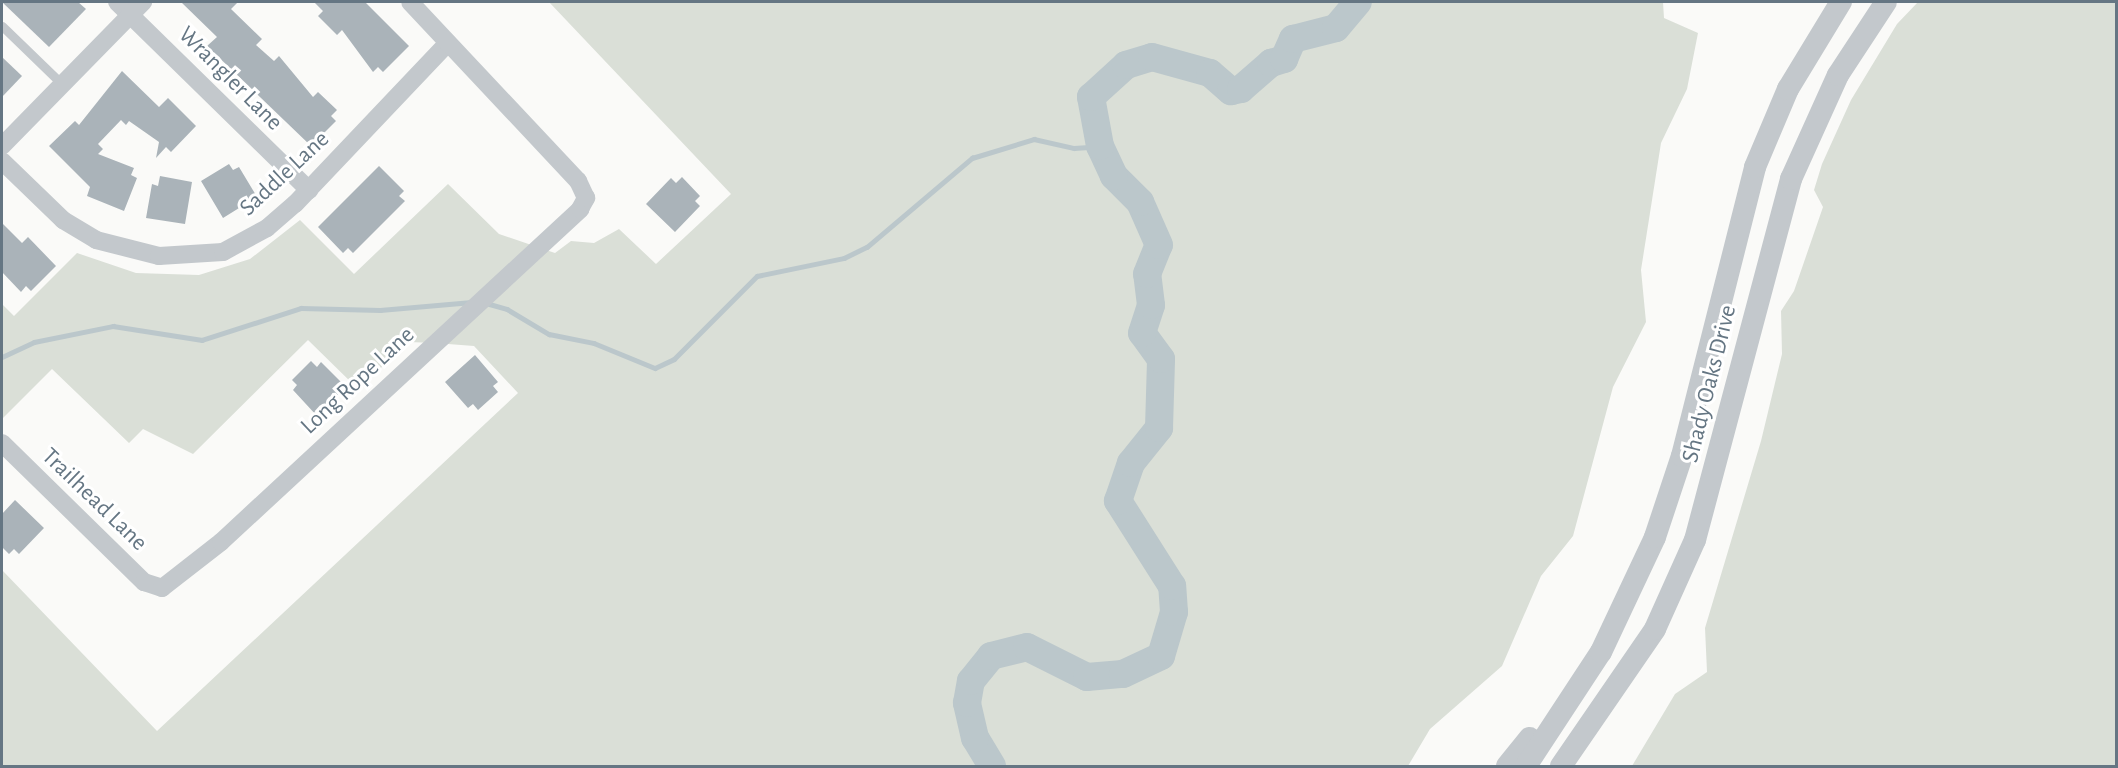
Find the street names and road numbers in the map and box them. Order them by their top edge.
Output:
street label: Wrangler Lane [172,21,288,137]
street label: Saddle Lane [234,125,336,223]
street label: Shady Oaks Drive [1677,302,1743,466]
street label: Long Rope Lane [295,321,421,441]
street label: Trailhead Lane [35,442,153,558]

